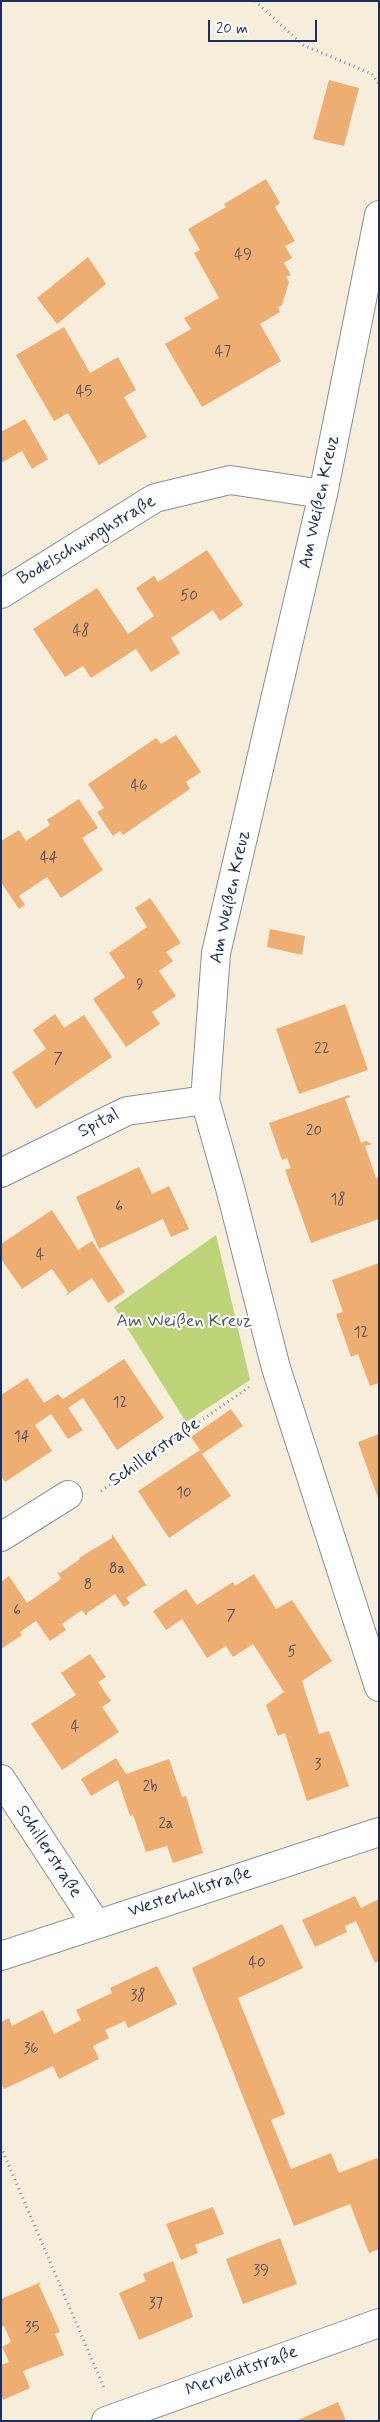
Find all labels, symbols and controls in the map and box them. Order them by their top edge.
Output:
scale bar [210,10,319,42]
text: 20 m [216,19,248,39]
house number: 49 [234,247,252,265]
house number: 47 [215,344,231,362]
house number: 45 [76,384,92,402]
street label: Am Weißen Kreuz [295,433,345,571]
street label: Bodelschwinghstraße [14,491,160,591]
house number: 50 [180,588,198,606]
house number: 48 [73,623,89,641]
house number: 46 [130,778,148,796]
street label: Am Weißen Kreuz [206,828,256,966]
house number: 44 [40,850,58,868]
house number: 9 [136,977,144,995]
house number: 22 [314,1041,330,1059]
house number: 7 [53,1051,63,1069]
street label: Spital [75,1105,123,1143]
house number: 20 [306,1123,322,1141]
house number: 18 [331,1192,345,1210]
house number: 6 [115,1199,123,1217]
house number: 4 [36,1247,44,1265]
park label: Am Weißen Kreuz [116,1311,252,1333]
house number: 12 [354,1325,368,1343]
house number: 12 [113,1395,127,1413]
street label: Schillerstraße [105,1414,205,1492]
house number: 14 [14,1429,30,1447]
house number: 10 [176,1485,192,1503]
house number: 8a [109,1561,125,1579]
house number: 8 [84,1577,92,1595]
house number: 6 [13,1603,21,1621]
house number: 7 [226,1608,236,1626]
house number: 5 [288,1644,296,1662]
house number: 4 [71,1719,79,1737]
house number: 3 [315,1757,321,1775]
house number: 2b [143,1779,157,1797]
street label: Schillerstraße [10,1802,86,1902]
house number: 2a [158,1816,174,1834]
street label: Westerholtstraße [126,1863,254,1923]
house number: 40 [248,1955,266,1973]
house number: 38 [131,1988,145,2006]
house number: 36 [23,2041,39,2059]
house number: 39 [253,2263,269,2281]
house number: 37 [149,2296,163,2314]
house number: 35 [25,2320,39,2338]
street label: Merveldtstraße [183,2342,301,2402]

